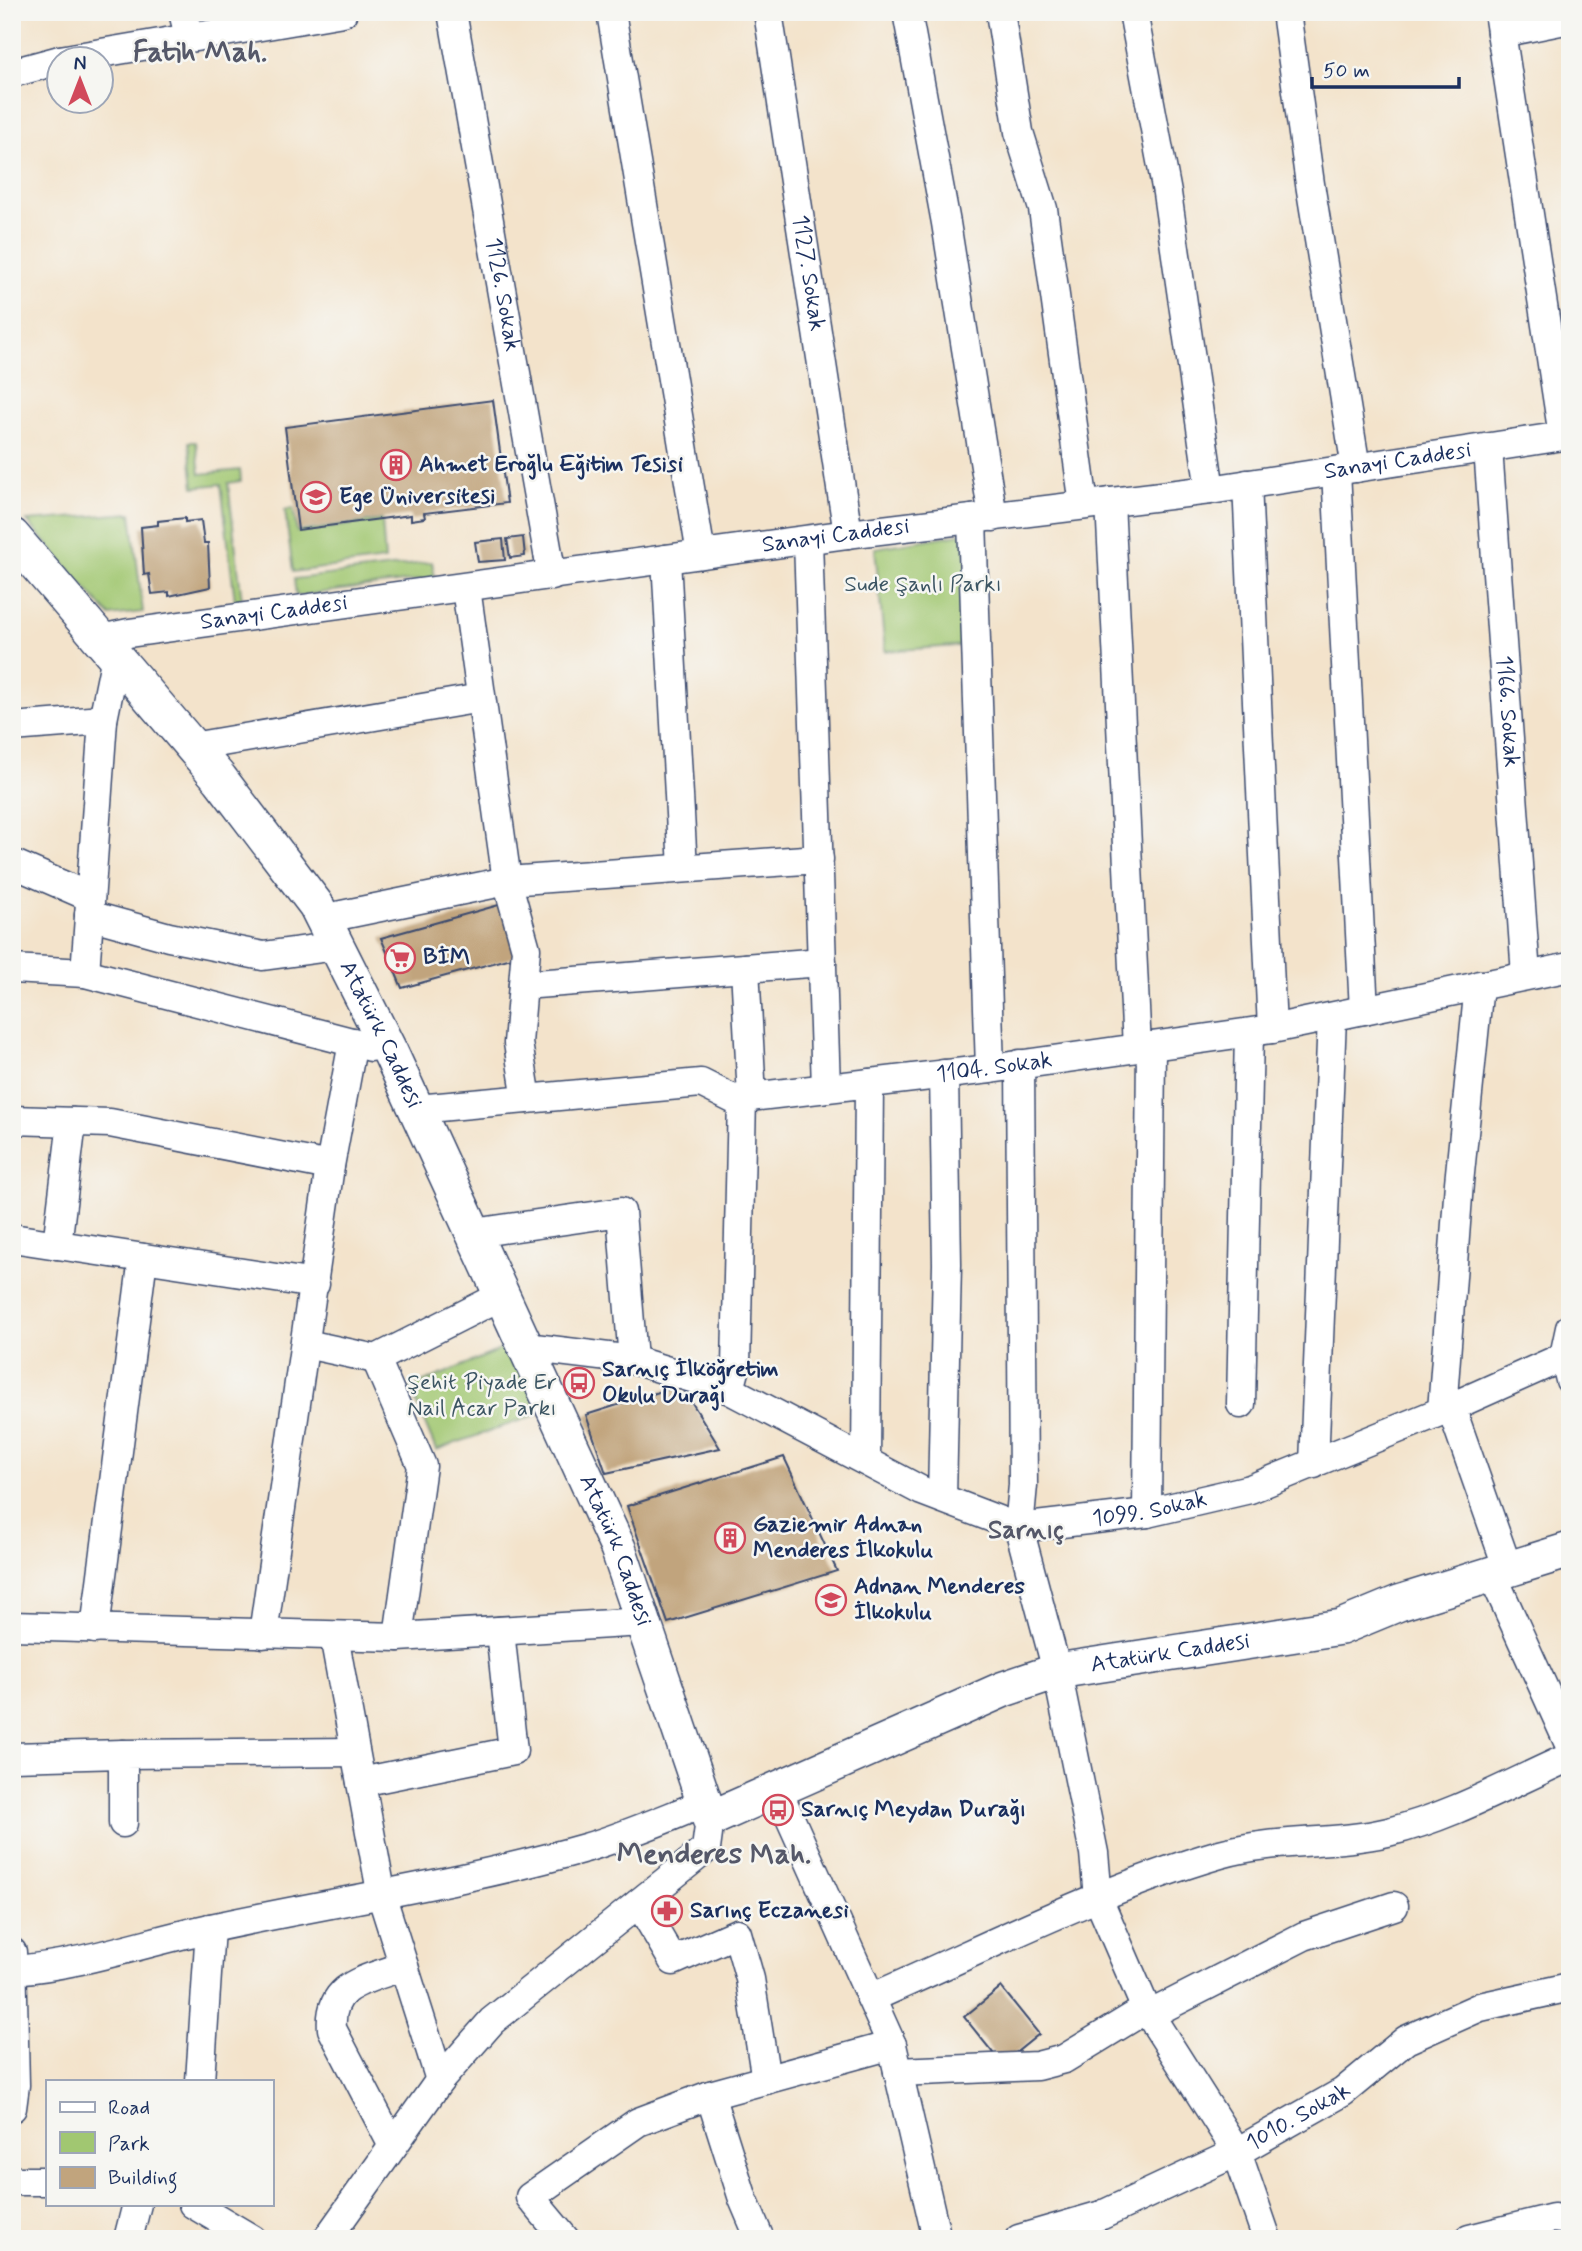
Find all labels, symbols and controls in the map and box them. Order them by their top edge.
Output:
district label: Fatih Mah. [133,33,267,72]
north arrow [46,46,116,116]
scale bar [1312,46,1460,90]
text: N [74,52,86,77]
text: 50 m [1323,57,1370,85]
street label: 1127. Sokak [784,213,832,333]
street label: 1126. Sokak [477,235,527,354]
street label: Sanayi Caddesi [1322,435,1473,487]
building icon: Ahmet Eroğlu Eğitim Tesisi [379,448,413,482]
place label: Ahmet Eroğlu Eğitim Tesisi [419,450,683,480]
school or university icon: Ege Üniversitesi [299,480,333,514]
place label: Ege Üniversitesi [339,482,495,512]
street label: Sanayi Caddesi [760,512,911,561]
park label: Sude Şanlı Parkı [844,570,1002,600]
street label: Sanayi Caddesi [198,588,350,638]
street label: 1166. Sokak [1488,654,1526,768]
supermarket icon: BİM [383,941,417,975]
place label: BİM [423,943,470,973]
street label: Atatürk Caddesi [332,956,429,1113]
street label: 1104. Sokak [935,1045,1054,1090]
place label: Sarnıç İlköğretim Okulu Durağı [602,1355,779,1411]
bus stop icon: Sarnıç İlköğretim Okulu Durağı [562,1366,596,1400]
park label: Şehit Piyade Er Nail Acar Parkı [407,1368,557,1424]
street label: Atatürk Caddesi [571,1470,658,1630]
street label: 1099. Sokak [1091,1485,1210,1534]
place label: Gaziemir Adnan Menderes İlkokulu [753,1510,934,1566]
district label: Sarnıç [988,1514,1064,1548]
building icon: Gaziemir Adnan Menderes İlkokulu [713,1521,747,1555]
place label: Adnan Menderes İlkokulu [854,1572,1025,1628]
school or university icon: Adnan Menderes İlkokulu [814,1583,848,1617]
street label: Atatürk Caddesi [1089,1626,1252,1681]
bus stop icon: Sarnıç Meydan Durağı [761,1793,795,1827]
place label: Sarnıç Meydan Durağı [801,1795,1026,1825]
district label: Menderes Mah. [617,1835,811,1874]
pharmacy icon: Sarınç Eczanesi [650,1894,684,1928]
place label: Sarınç Eczanesi [690,1896,849,1926]
street label: 1010. Sokak [1241,2077,1357,2158]
legend [46,2080,273,2206]
text: Road [108,2094,150,2122]
text: Park [108,2130,150,2158]
text: Building [108,2164,178,2194]

